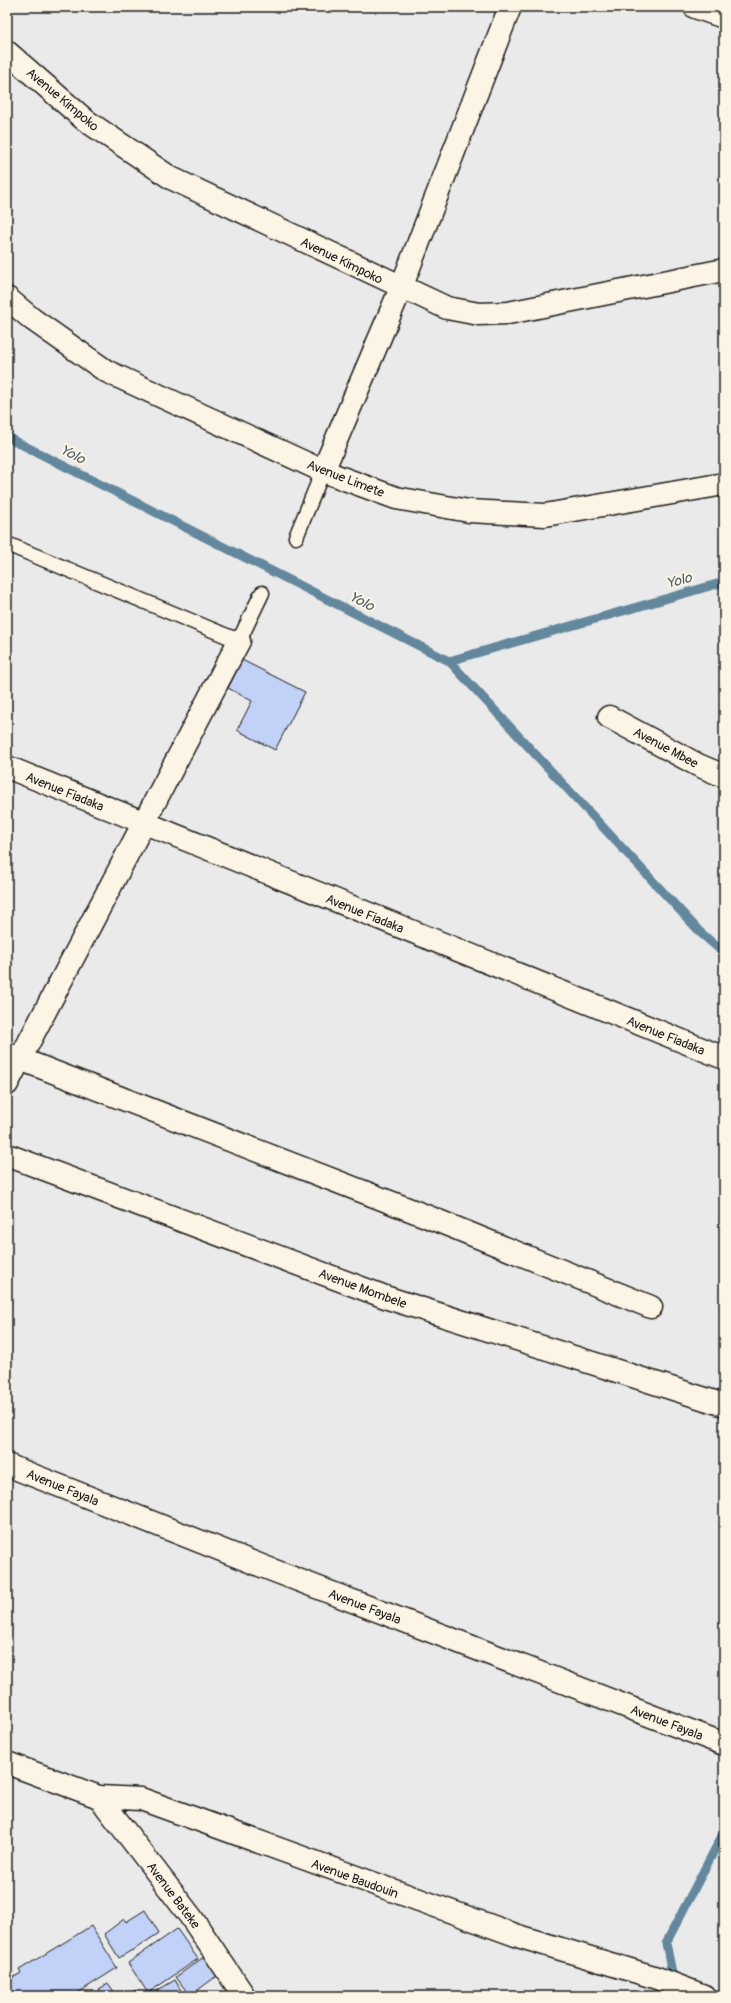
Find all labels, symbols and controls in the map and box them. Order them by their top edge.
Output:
street label: Avenue Kimpoko [23,65,102,135]
street label: Avenue Kimpoko [298,234,385,288]
water label: Yolo [58,441,89,468]
street label: Avenue Limete [305,457,387,501]
water label: Yolo [665,568,695,592]
water label: Yolo [347,588,378,615]
street label: Avenue Mbee [630,724,701,772]
street label: Avenue Fiadaka [23,769,106,815]
street label: Avenue Fiadaka [323,891,406,937]
street label: Avenue Fiadaka [624,1013,707,1059]
street label: Avenue Mombele [316,1266,409,1312]
street label: Avenue Fayala [24,1466,101,1510]
street label: Avenue Fayala [326,1586,403,1628]
street label: Avenue Fayala [628,1702,705,1744]
street label: Avenue Baudouin [309,1856,400,1902]
street label: Avenue Bateke [143,1859,204,1933]

